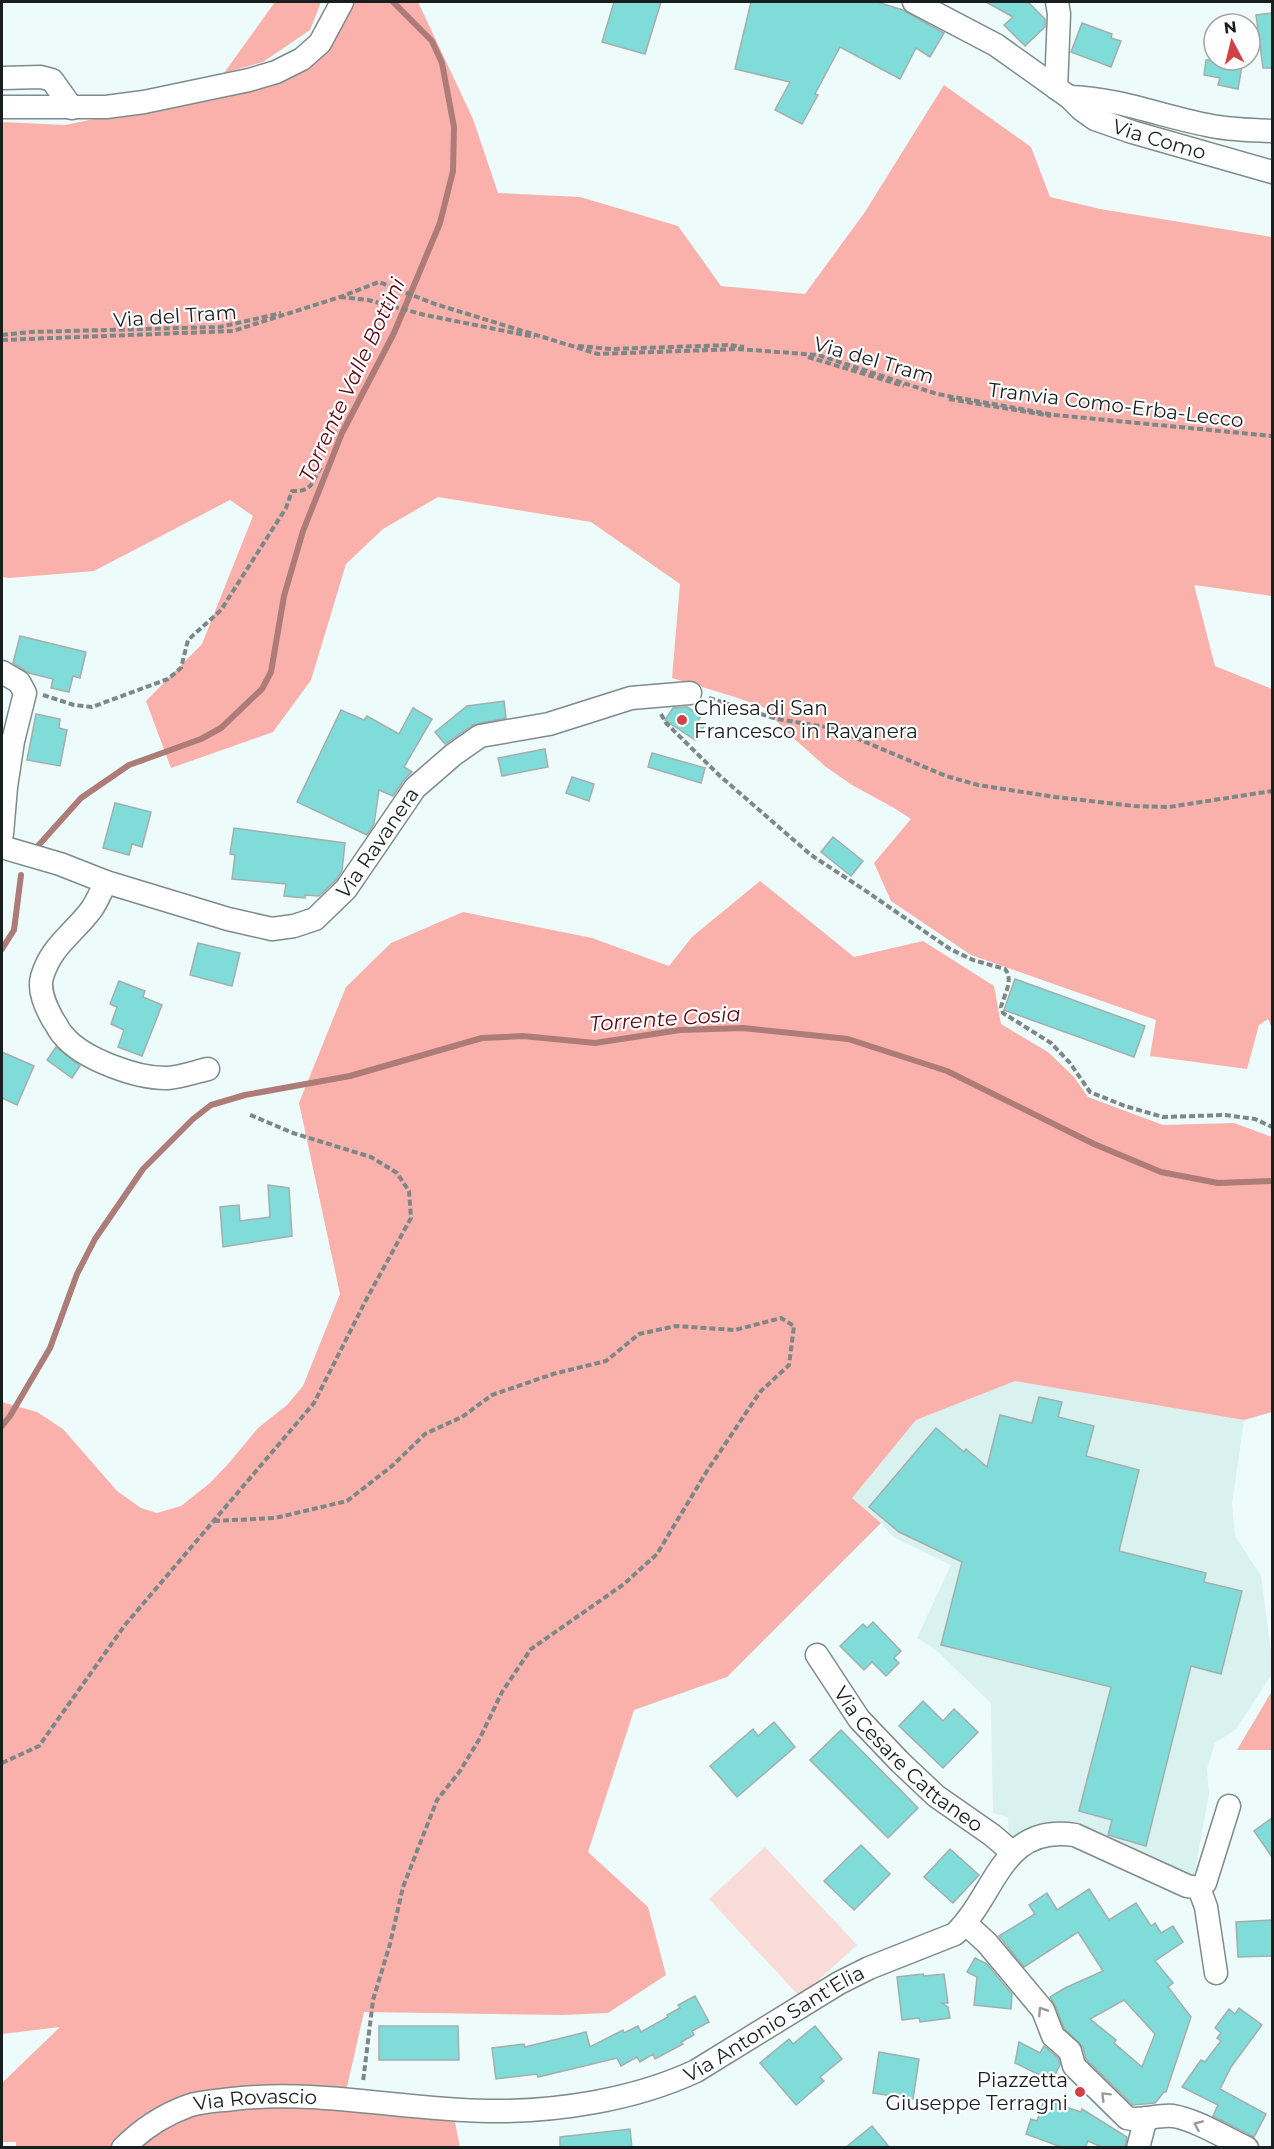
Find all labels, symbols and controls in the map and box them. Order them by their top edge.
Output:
north arrow [1202,12,1262,72]
text: N [1223,17,1238,38]
street label: Via Como [1109,114,1209,165]
water label: Torrente Valle Bottini [293,273,410,486]
street label: Via del Tram [112,300,238,332]
street label: Via del Tram [811,331,937,389]
street label: Tranvia Como-Erba-Lecco [987,377,1245,433]
place label: Chiesa di San Francesco in Ravanera [694,696,918,743]
marker: Chiesa di San Francesco in Ravanera [675,713,689,727]
street label: Via Ravanera [332,783,424,903]
water label: Torrente Cosia [588,1001,741,1036]
street label: Via Cesare Cattaneo [829,1682,988,1837]
street label: Via Antonio Sant'Elia [680,1960,868,2087]
one-way arrow [1039,2007,1050,2018]
place label: Piazzetta Giuseppe Terragni [886,2068,1068,2115]
street label: Via Rovascio [192,2084,318,2116]
marker: Piazzetta Giuseppe Terragni [1073,2085,1087,2099]
one-way arrow [1101,2093,1112,2104]
one-way arrow [1194,2121,1205,2133]

